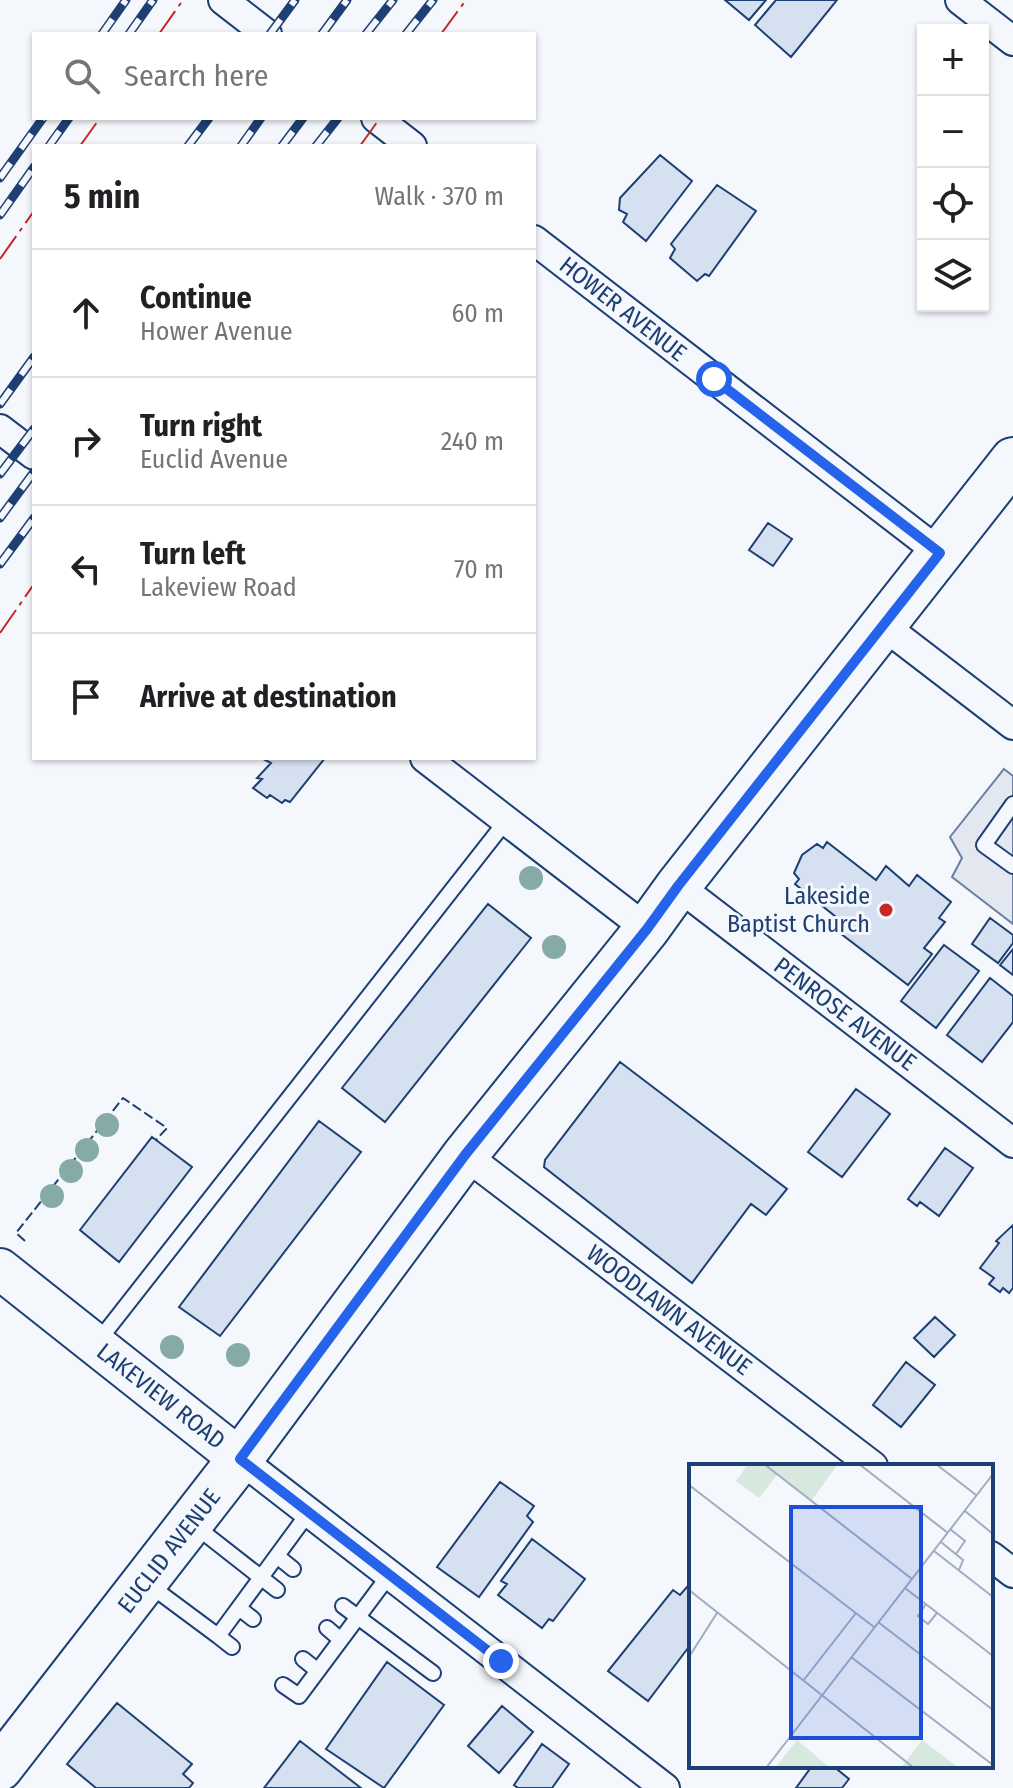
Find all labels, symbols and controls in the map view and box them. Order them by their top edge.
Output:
map controls [917,24,989,312]
button: + [917,24,989,96]
search box [32,32,536,120]
icon: search [60,54,104,98]
text: Search here [124,58,269,94]
button: − [917,96,989,168]
button: locate [917,168,989,240]
text: 5 min [64,176,140,217]
text: Walk · 370 m [375,181,504,212]
button: layers [917,240,989,312]
street label: HOWER AVENUE [554,251,692,367]
text: Continue [140,280,252,316]
icon: ahead [64,291,108,335]
text: 60 m [451,298,504,329]
text: Hower Avenue [140,316,293,347]
route start [696,361,732,397]
text: Turn right [140,408,262,444]
icon: right [64,419,108,463]
text: 240 m [441,426,504,457]
text: Euclid Avenue [140,444,288,475]
text: Turn left [140,536,246,572]
icon: left [64,547,108,591]
text: 70 m [454,554,504,585]
text: Lakeview Road [140,572,297,603]
icon: arrive [64,675,108,719]
text: Arrive at destination [140,679,397,715]
place label: Lakeside Baptist Church [727,882,870,938]
marker: Lakeside Baptist Church [877,901,895,919]
street label: PENROSE AVENUE [768,951,922,1077]
street label: WOODLAWN AVENUE [581,1239,757,1381]
street label: LAKEVIEW ROAD [91,1337,231,1455]
inset map [689,1464,993,1768]
street label: EUCLID AVENUE [112,1483,226,1619]
route end [483,1643,519,1679]

